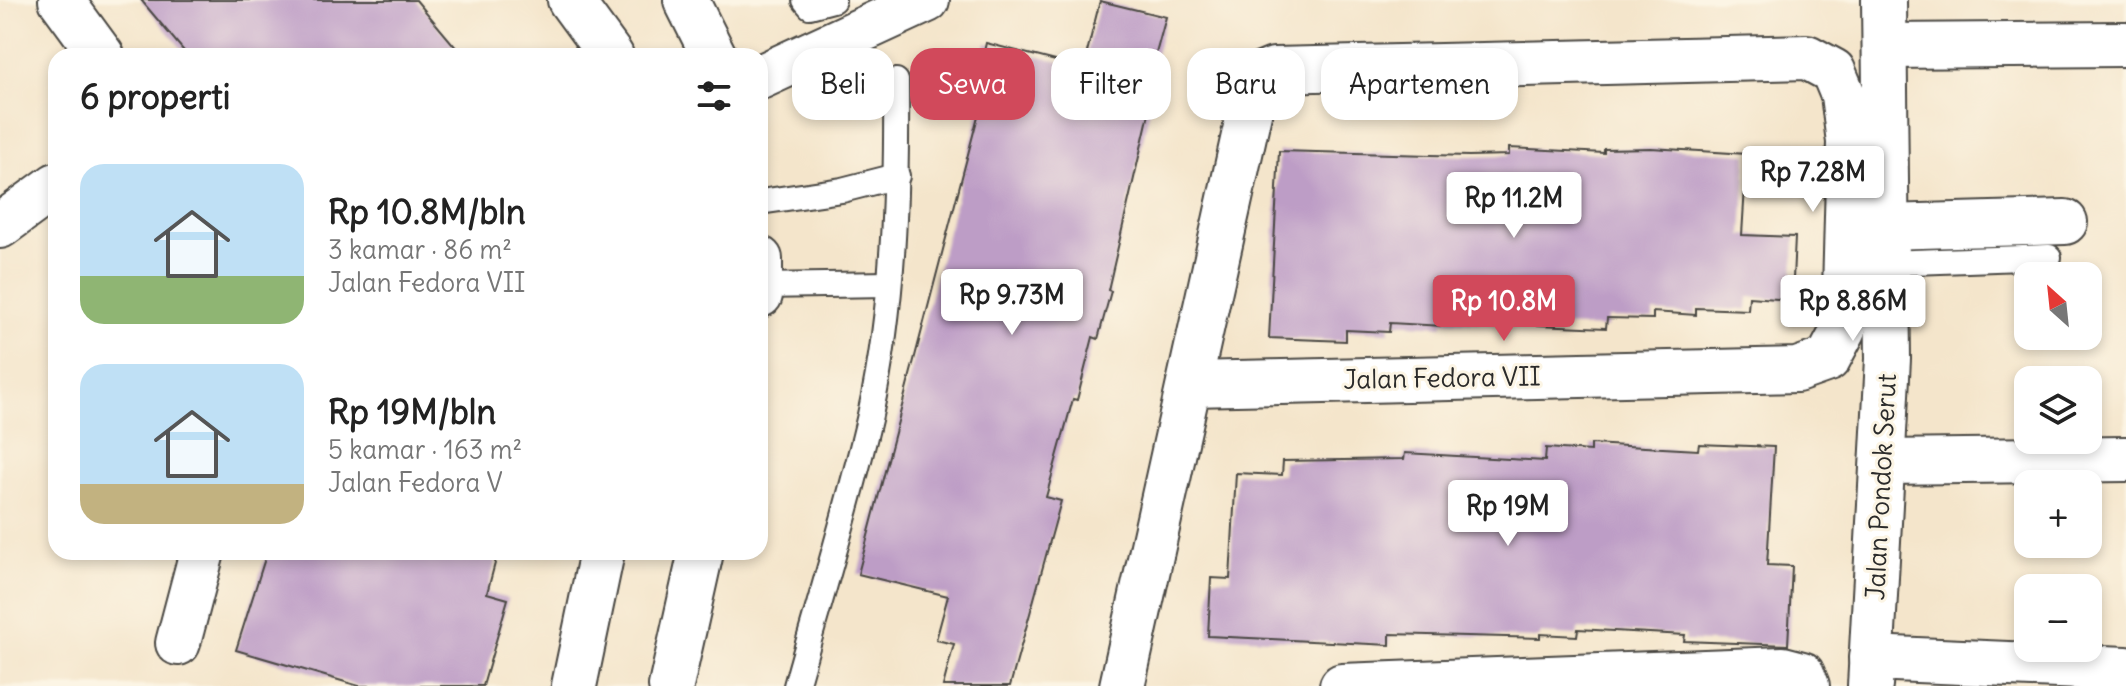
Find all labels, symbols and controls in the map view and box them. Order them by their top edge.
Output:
chip: Beli [792,48,894,120]
chip: Sewa [910,48,1035,120]
chip: Filter [1051,48,1171,120]
chip: Baru [1187,48,1305,120]
chip: Apartemen [1321,48,1518,120]
icon: filters [692,74,736,118]
text: 6 properti [80,75,230,118]
pin: Rp 7.28M [1730,146,1896,214]
text: Rp 7.28M [1760,155,1866,188]
pin: Rp 11.2M [1431,172,1597,240]
text: Rp 11.2M [1465,181,1563,214]
text: Rp 10.8M/bln [328,190,526,233]
icon: home [144,196,240,292]
text: 3 kamar · 86 m² [328,233,512,266]
north arrow [2014,262,2102,350]
map controls [2014,262,2102,662]
text: Jalan Fedora VII [328,266,525,299]
pin: Rp 9.73M [929,269,1095,337]
pin: Rp 10.8M [1421,275,1587,343]
pin: Rp 8.86M [1770,275,1936,343]
text: Rp 9.73M [959,278,1065,311]
text: Rp 10.8M [1451,284,1557,317]
text: Rp 8.86M [1799,284,1908,317]
street label: Jalan Fedora VII [1343,359,1541,396]
button: layers [2014,366,2102,454]
street label: Jalan Pondok Serut [1858,373,1903,601]
text: Rp 19M/bln [328,390,496,433]
icon: home [144,396,240,492]
text: 5 kamar · 163 m² [328,433,522,466]
text: Jalan Fedora V [328,466,503,499]
button: + [2014,470,2102,558]
pin: Rp 19M [1443,480,1573,548]
text: Rp 19M [1466,489,1550,522]
button: − [2014,574,2102,662]

